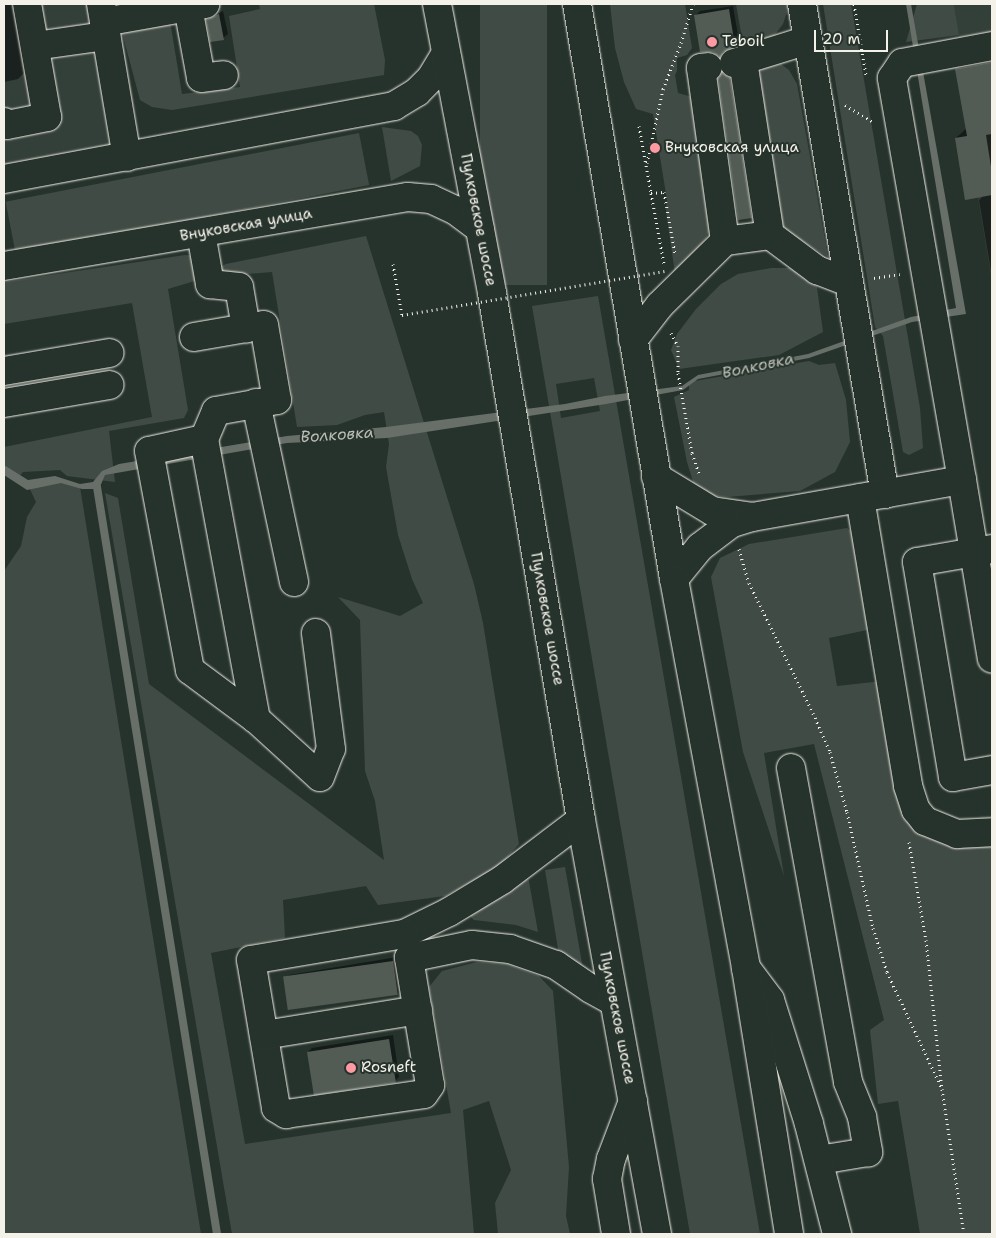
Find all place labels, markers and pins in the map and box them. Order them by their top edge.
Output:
place label: Teboil [722,33,764,51]
marker: Teboil [706,36,718,48]
place label: Внуковская улица [665,139,799,157]
marker: Внуковская улица [649,142,661,154]
place label: Rosneft [361,1059,416,1077]
marker: Rosneft [345,1062,357,1074]

